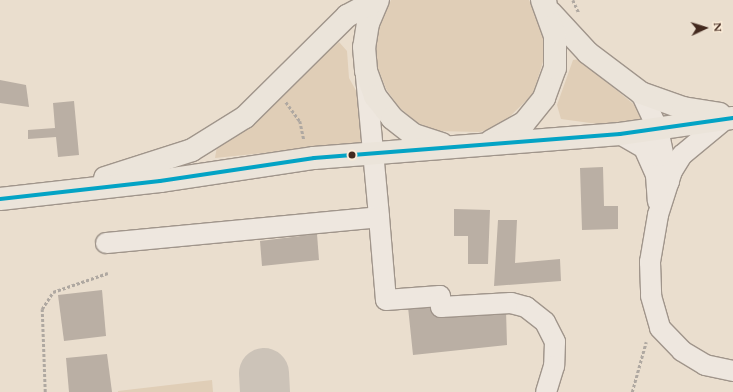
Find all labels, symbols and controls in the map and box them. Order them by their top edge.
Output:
north arrow [685,8,725,48]
text: N [710,22,725,32]
unlabelled marker [347,150,357,160]

